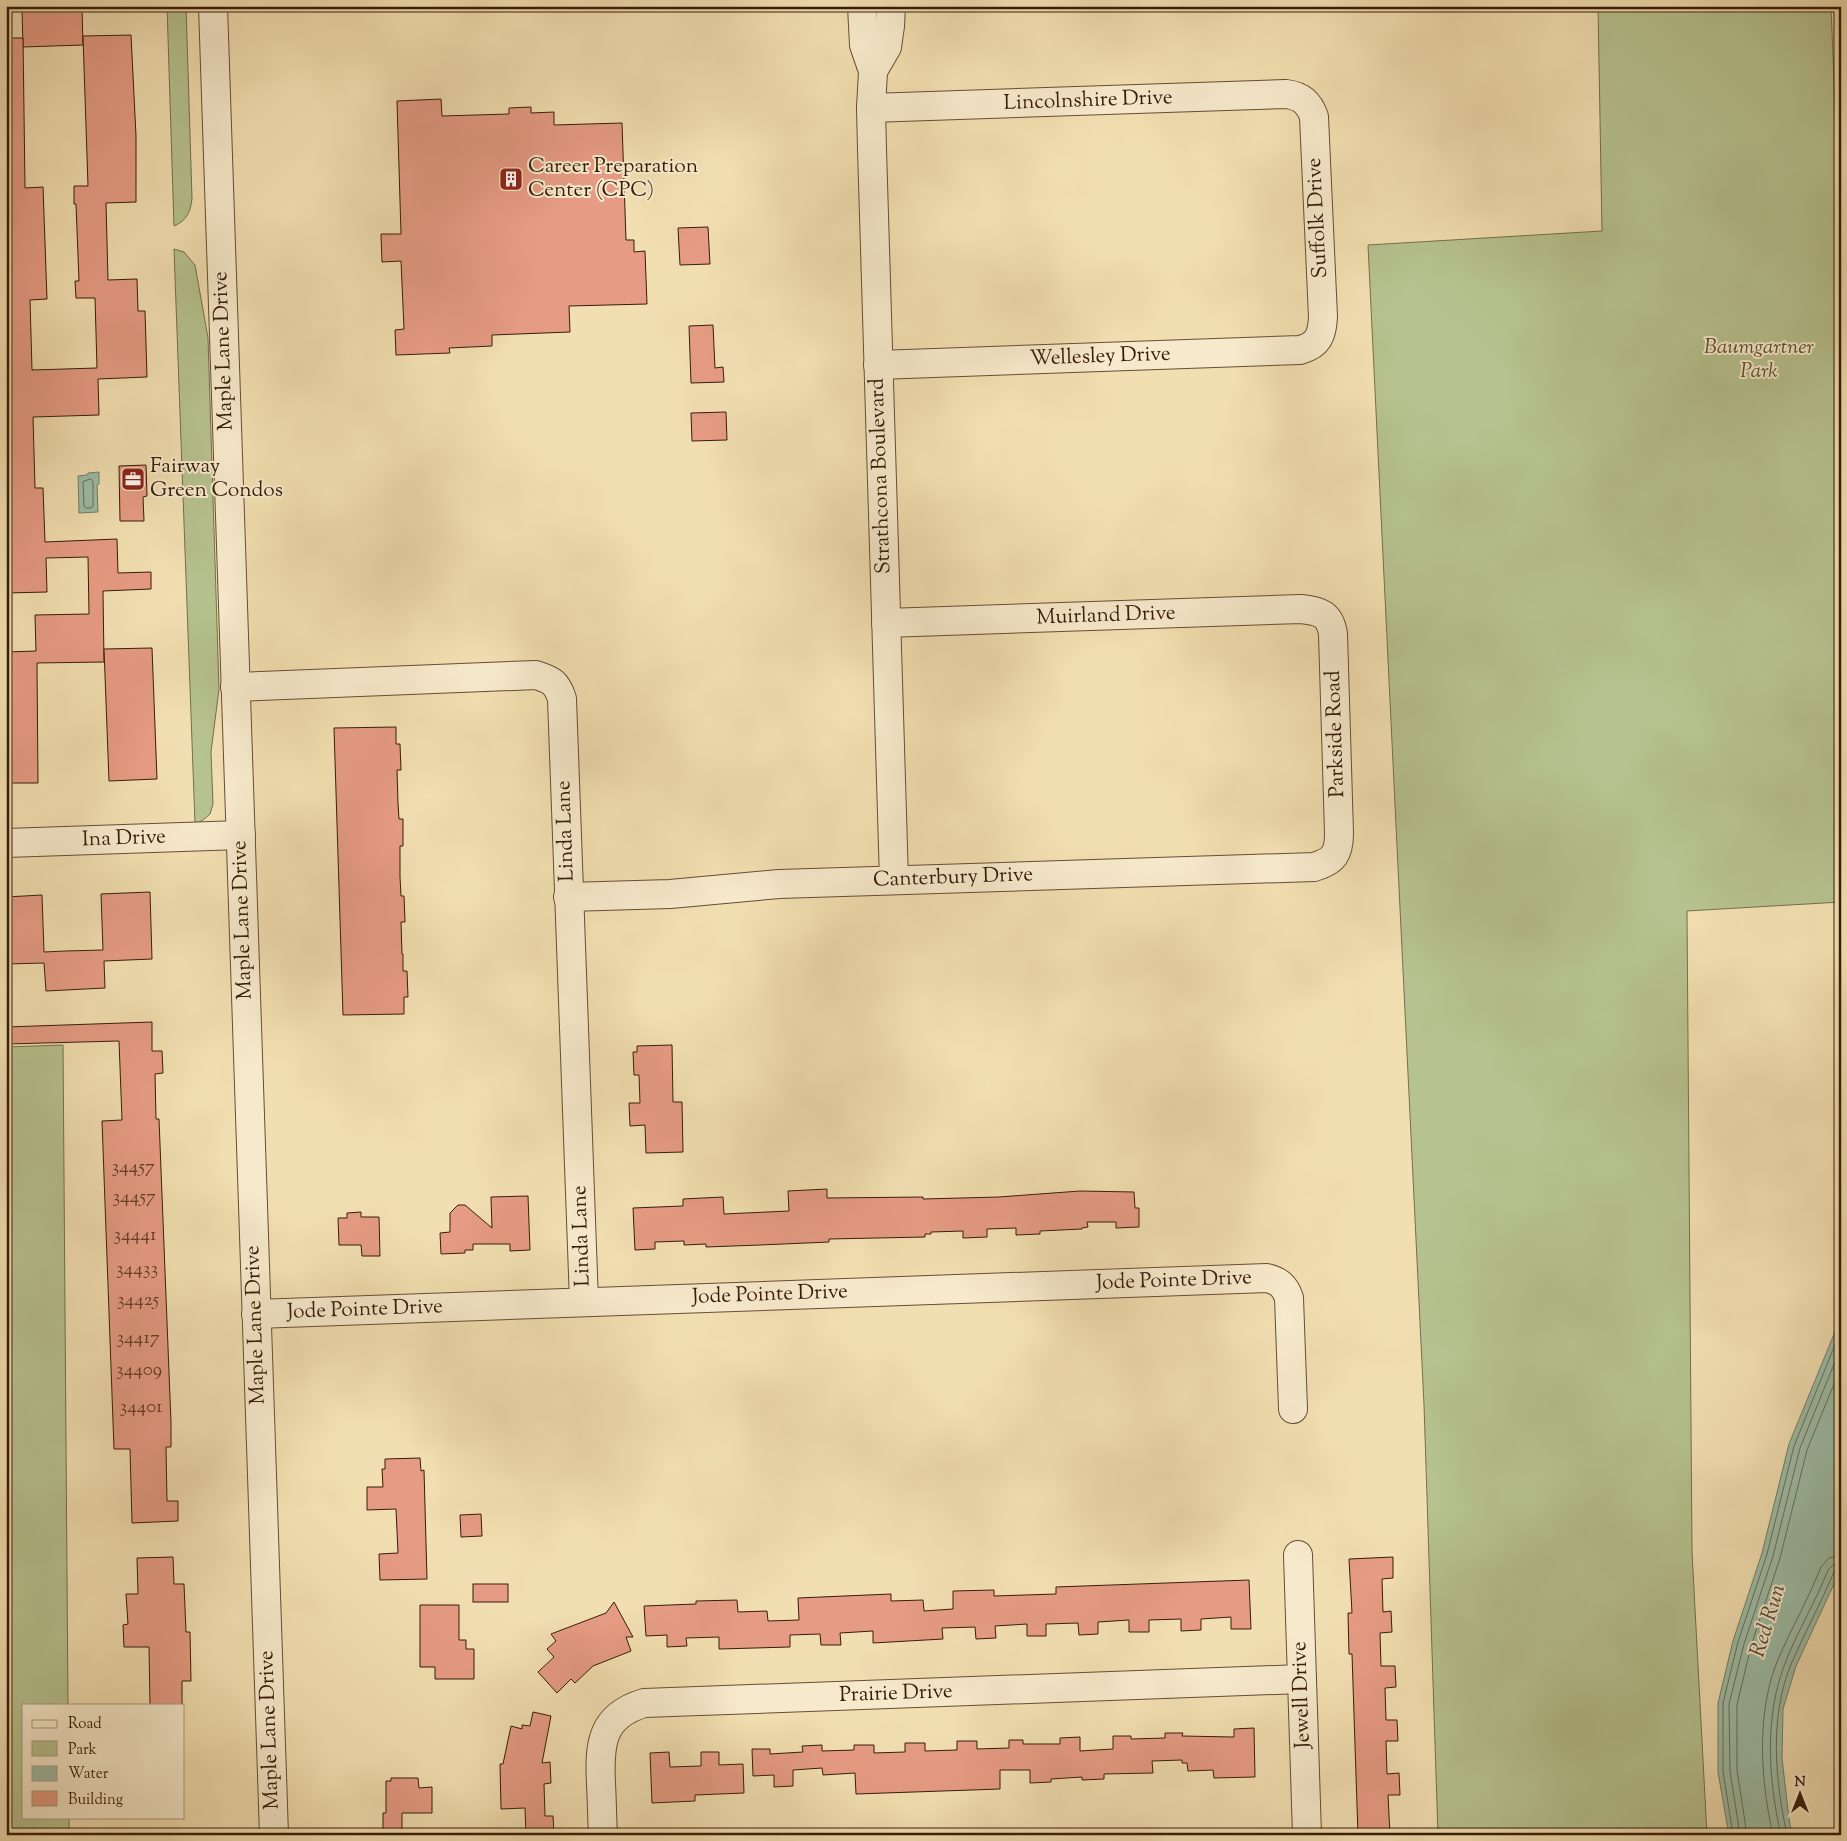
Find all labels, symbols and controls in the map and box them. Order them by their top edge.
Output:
street label: Lincolnshire Drive [1003,83,1173,119]
place label: Career Preparation Center (CPC) [528,152,698,206]
street label: Suffolk Drive [1300,157,1336,279]
building icon: Career Preparation Center (CPC) [498,166,524,192]
street label: Maple Lane Drive [206,271,242,431]
park label: Baumgartner Park [1704,333,1815,387]
street label: Wellesley Drive [1029,340,1171,374]
street label: Strathcona Boulevard [863,377,899,574]
place label: Fairway Green Condos [150,452,283,506]
office icon: Fairway Green Condos [120,466,146,492]
street label: Muirland Drive [1036,599,1176,633]
street label: Parkside Road [1319,670,1353,798]
street label: Linda Lane [549,780,583,882]
street label: Ina Drive [82,823,166,855]
street label: Maple Lane Drive [225,840,261,1000]
street label: Canterbury Drive [872,860,1034,896]
house number: 34457 [112,1154,155,1181]
house number: 34457 [113,1184,156,1211]
street label: Linda Lane [565,1185,599,1287]
house number: 34441 [114,1222,157,1249]
street label: Maple Lane Drive [238,1245,274,1405]
house number: 34433 [116,1256,158,1283]
street label: Jode Pointe Drive [1094,1263,1253,1299]
street label: Jode Pointe Drive [690,1277,849,1313]
house number: 34425 [117,1287,160,1314]
street label: Jode Pointe Drive [285,1292,444,1328]
house number: 34417 [117,1325,160,1352]
house number: 34409 [116,1357,162,1384]
house number: 34401 [120,1394,163,1421]
water label: Red Run [1743,1580,1795,1662]
street label: Jewell Drive [1285,1641,1319,1750]
street label: Maple Lane Drive [252,1650,288,1810]
street label: Prairie Drive [839,1677,953,1711]
legend [22,1704,185,1818]
text: Road [68,1714,102,1735]
text: Park [68,1740,97,1761]
text: Water [68,1764,109,1785]
north arrow [1774,1768,1824,1818]
text: N [1794,1773,1806,1793]
text: Building [68,1790,123,1811]

